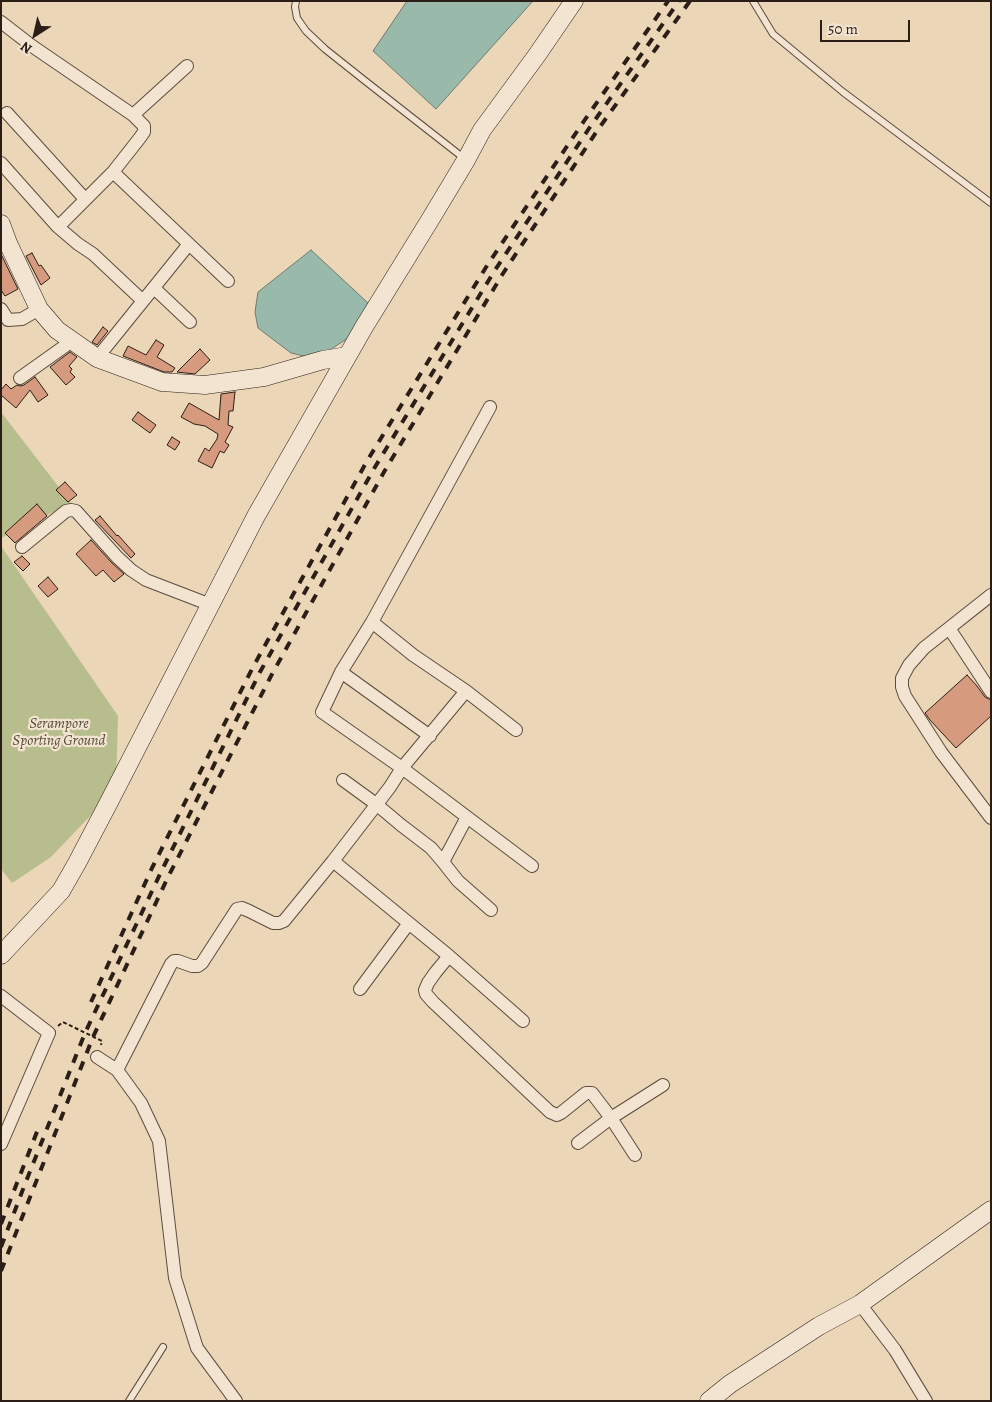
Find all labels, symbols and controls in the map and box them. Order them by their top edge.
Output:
north arrow [10,10,60,60]
scale bar [822,10,912,42]
text: 50 m [828,19,858,39]
text: N [16,37,36,58]
park label: Serampore Sporting Ground [13,715,105,750]

